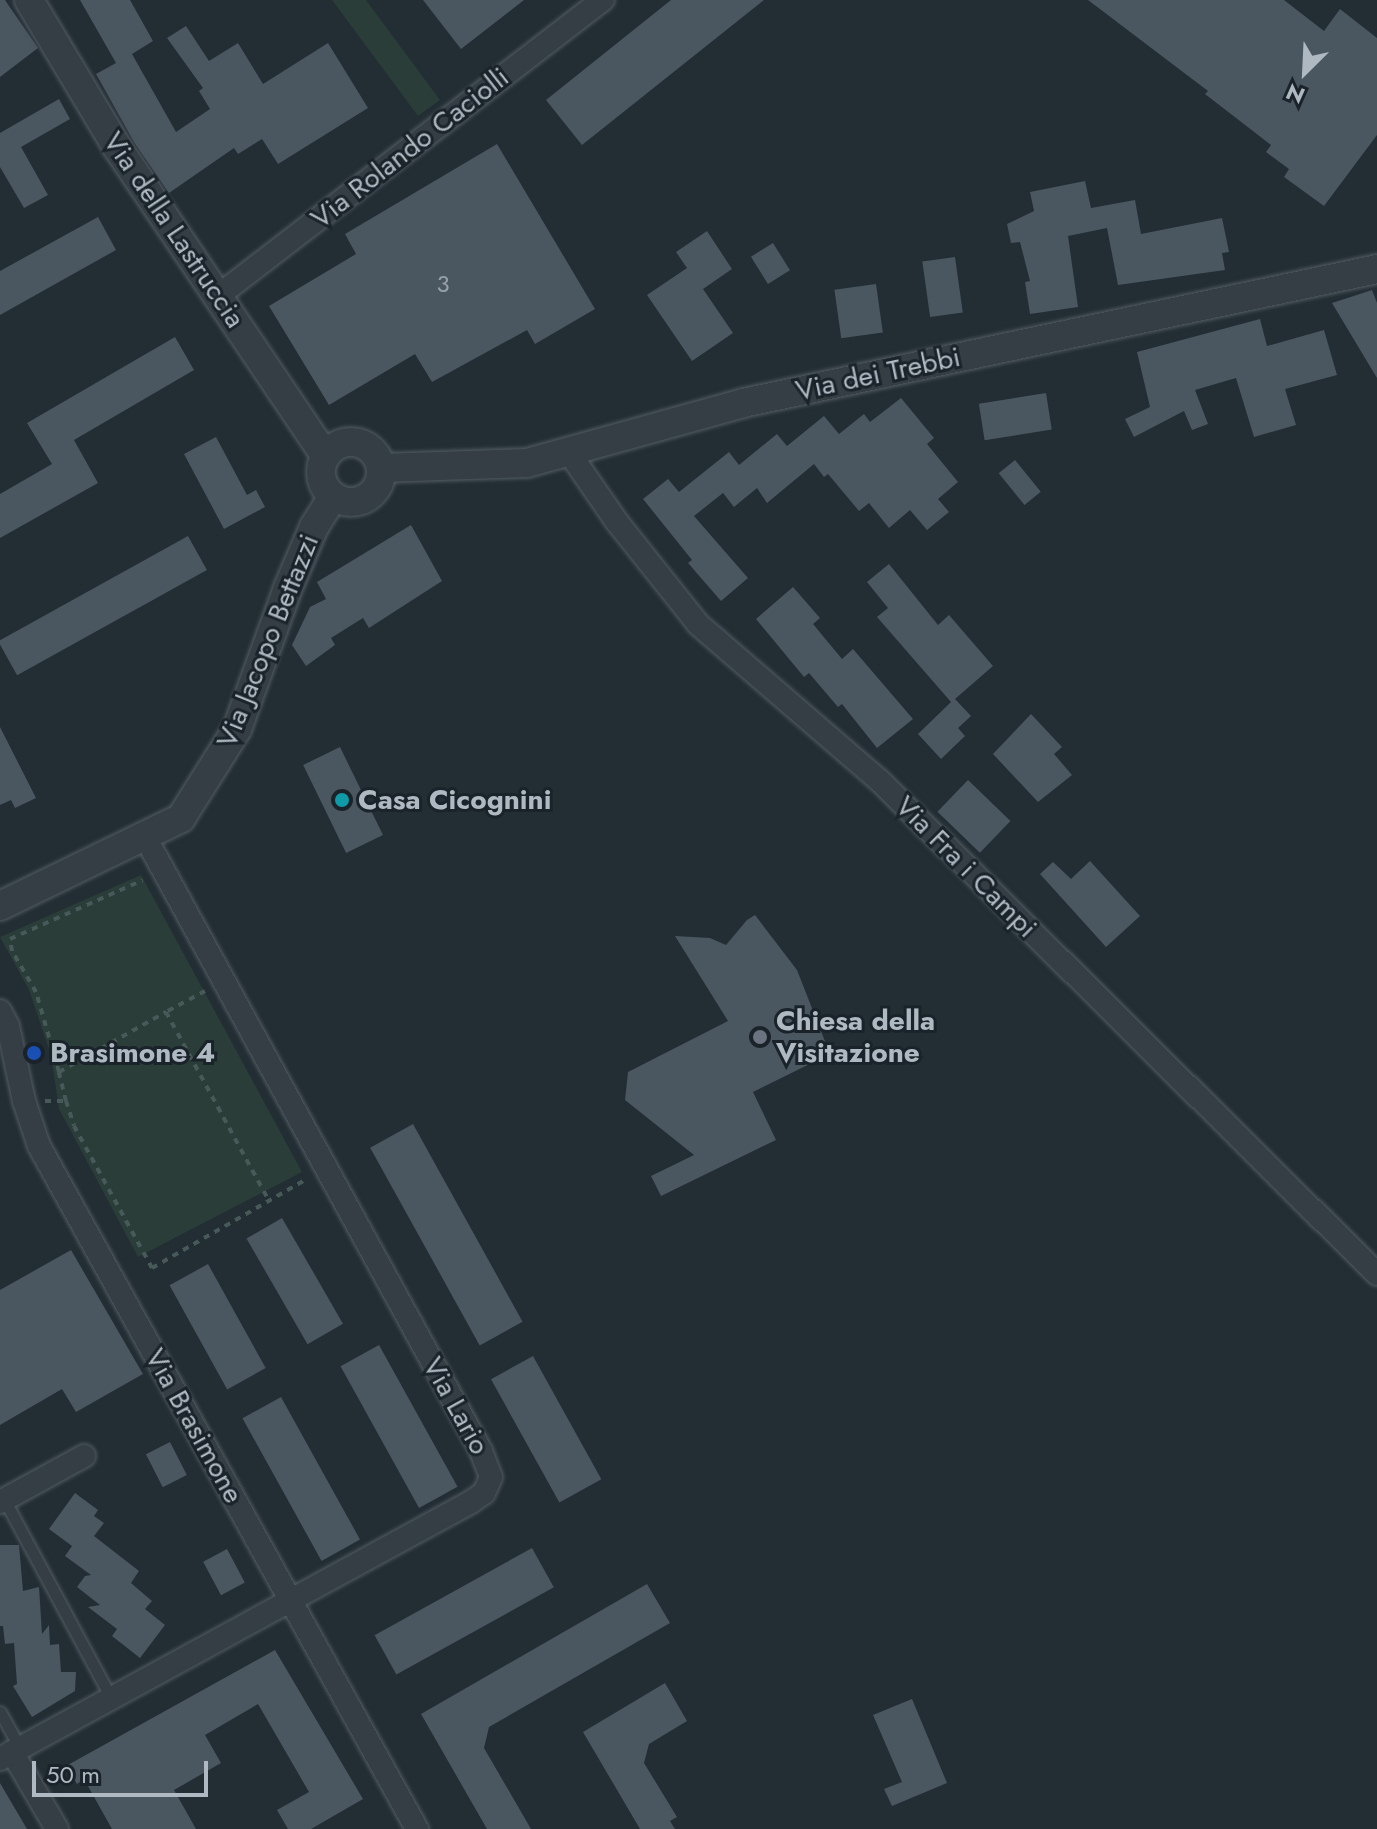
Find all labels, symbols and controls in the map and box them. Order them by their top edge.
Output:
north arrow [1265,32,1345,112]
street label: Via Rolando Caciolli [304,60,516,236]
text: N [1281,76,1310,112]
street label: Via della Lastruccia [96,126,252,334]
house number: 3 [436,270,450,298]
street label: Via dei Trebbi [793,340,963,408]
street label: Via Jacopo Bettazzi [210,529,326,753]
place label: Casa Cicognini [358,783,551,817]
street label: Via Fra i Campi [888,789,1044,945]
marker: Casa Cicognini [333,791,351,809]
place label: Chiesa della Visitazione [776,1004,935,1070]
marker: Chiesa della Visitazione [751,1028,769,1046]
place label: Brasimone 4 [50,1036,215,1070]
marker: Brasimone 4 [25,1044,43,1062]
street label: Via Brasimone [138,1343,250,1509]
street label: Via Lario [416,1352,496,1460]
scale bar [36,1745,212,1795]
text: 50 m [46,1757,100,1792]

